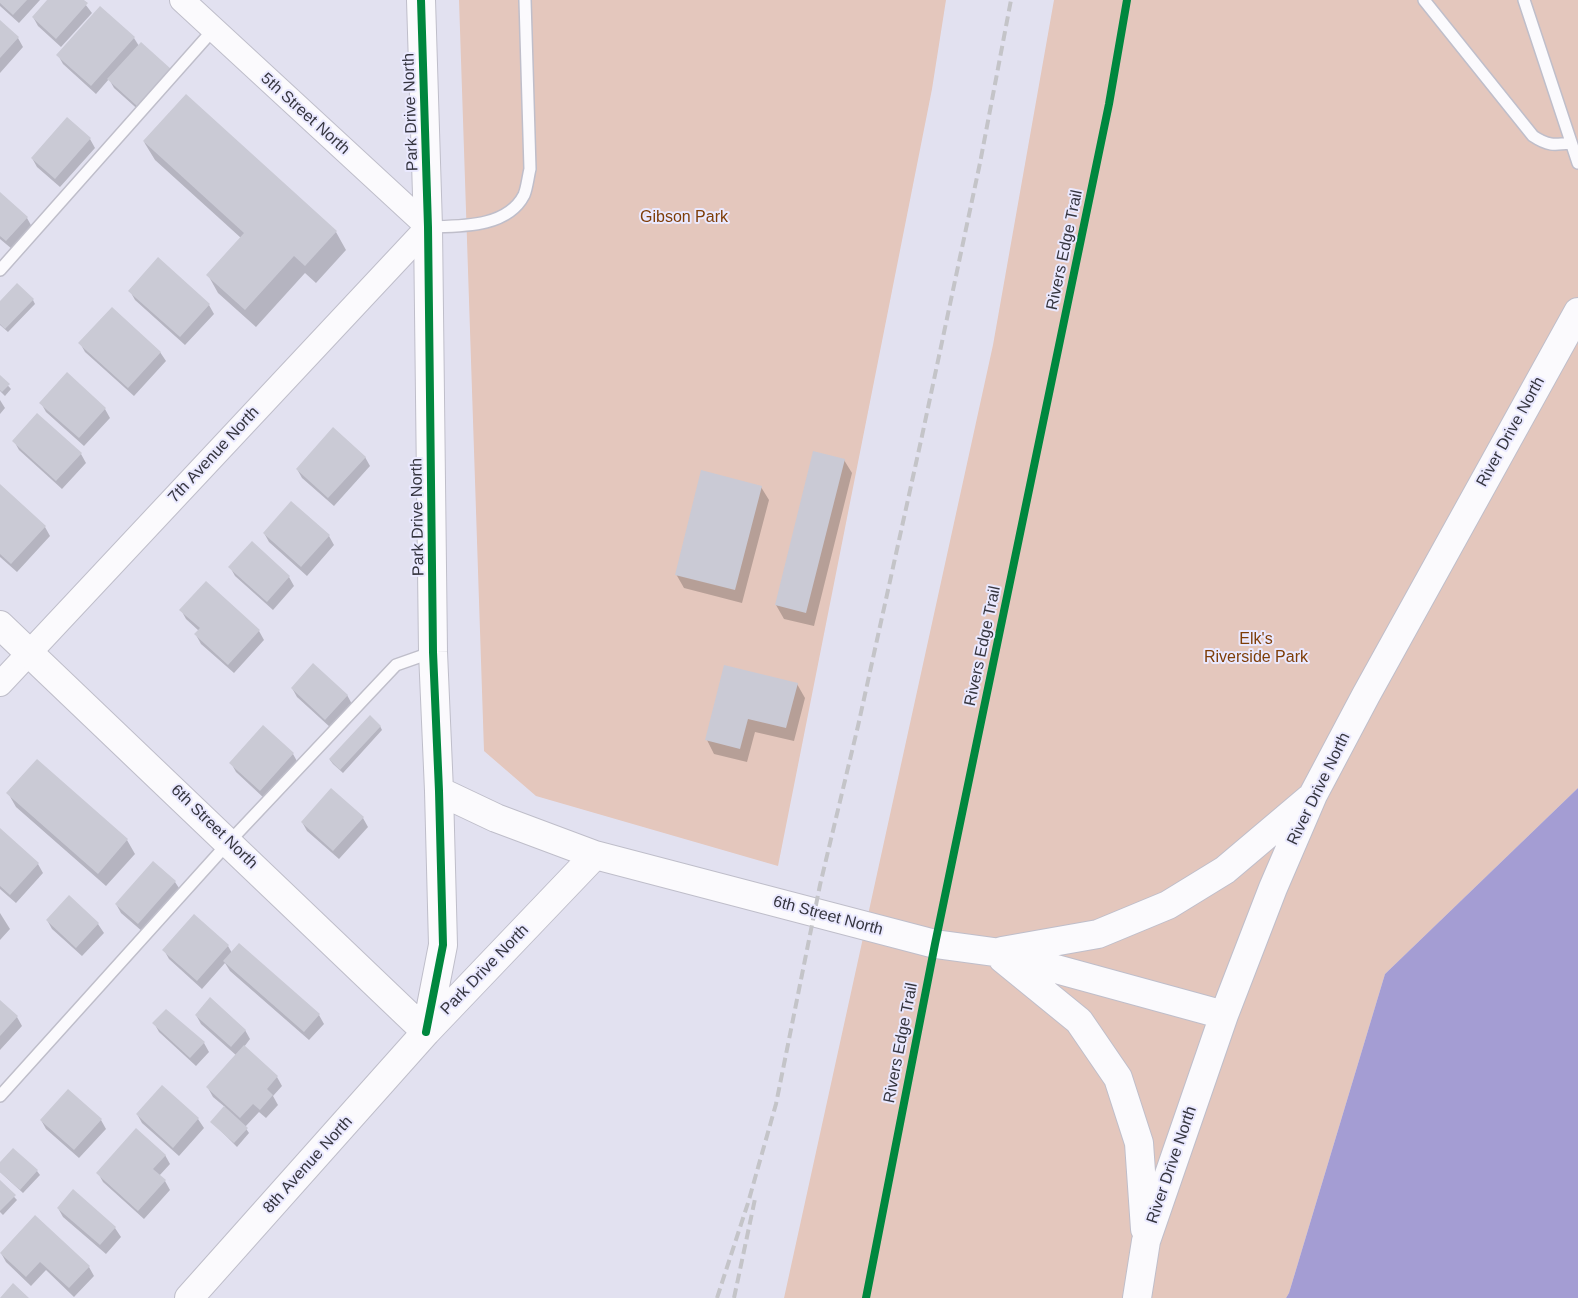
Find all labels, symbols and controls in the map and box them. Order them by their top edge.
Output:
street label: Park Drive North [399,53,423,171]
street label: 5th Street North [257,69,353,159]
street label: Rivers Edge Trail [1043,188,1087,312]
park label: Gibson Park [640,208,728,228]
street label: River Drive North [1473,374,1549,490]
street label: 7th Avenue North [165,403,263,507]
street label: Park Drive North [407,458,429,576]
street label: Rivers Edge Trail [961,584,1005,708]
park label: Elk's Riverside Park [1204,630,1308,668]
street label: River Drive North [1283,730,1355,848]
street label: 6th Street North [167,781,261,873]
street label: 6th Street North [771,892,885,940]
street label: Park Drive North [437,921,533,1019]
street label: Rivers Edge Trail [880,981,922,1105]
street label: River Drive North [1143,1104,1201,1226]
street label: 8th Avenue North [259,1112,357,1218]

